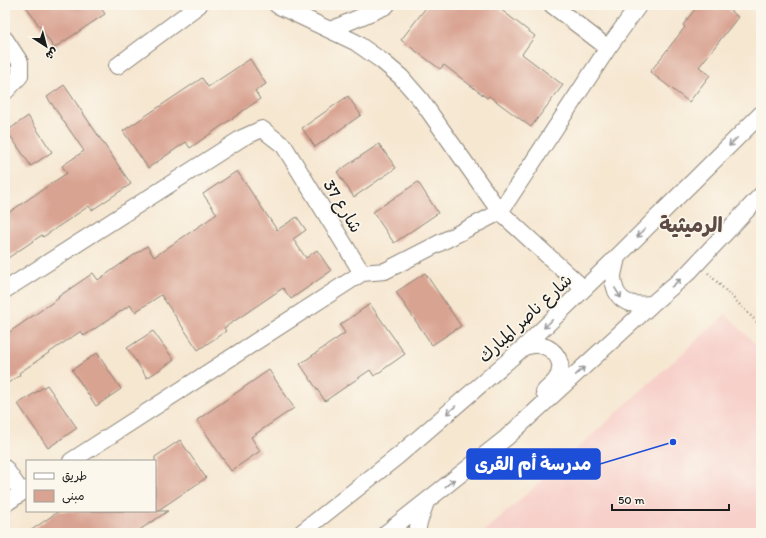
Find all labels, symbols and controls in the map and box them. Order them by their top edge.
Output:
north arrow [26,26,66,66]
text: ش [43,45,60,63]
one-way arrow [728,137,738,147]
street label: شارع 37 [318,176,367,237]
district label: الرميثية [659,212,723,238]
one-way arrow [636,228,646,238]
street label: شارع ناصر المبارك [474,270,577,368]
one-way arrow [671,279,681,288]
one-way arrow [614,288,623,299]
one-way arrow [543,319,553,329]
one-way arrow [575,366,585,375]
one-way arrow [446,405,456,414]
callout: مدرسة أم القرى [467,449,600,479]
text: مدرسة أم القرى [475,453,591,478]
legend [26,460,156,512]
text: طريق [62,469,87,483]
one-way arrow [444,479,455,487]
scale bar [612,486,729,512]
text: مبنى [62,489,85,504]
text: 50 m [618,493,644,507]

